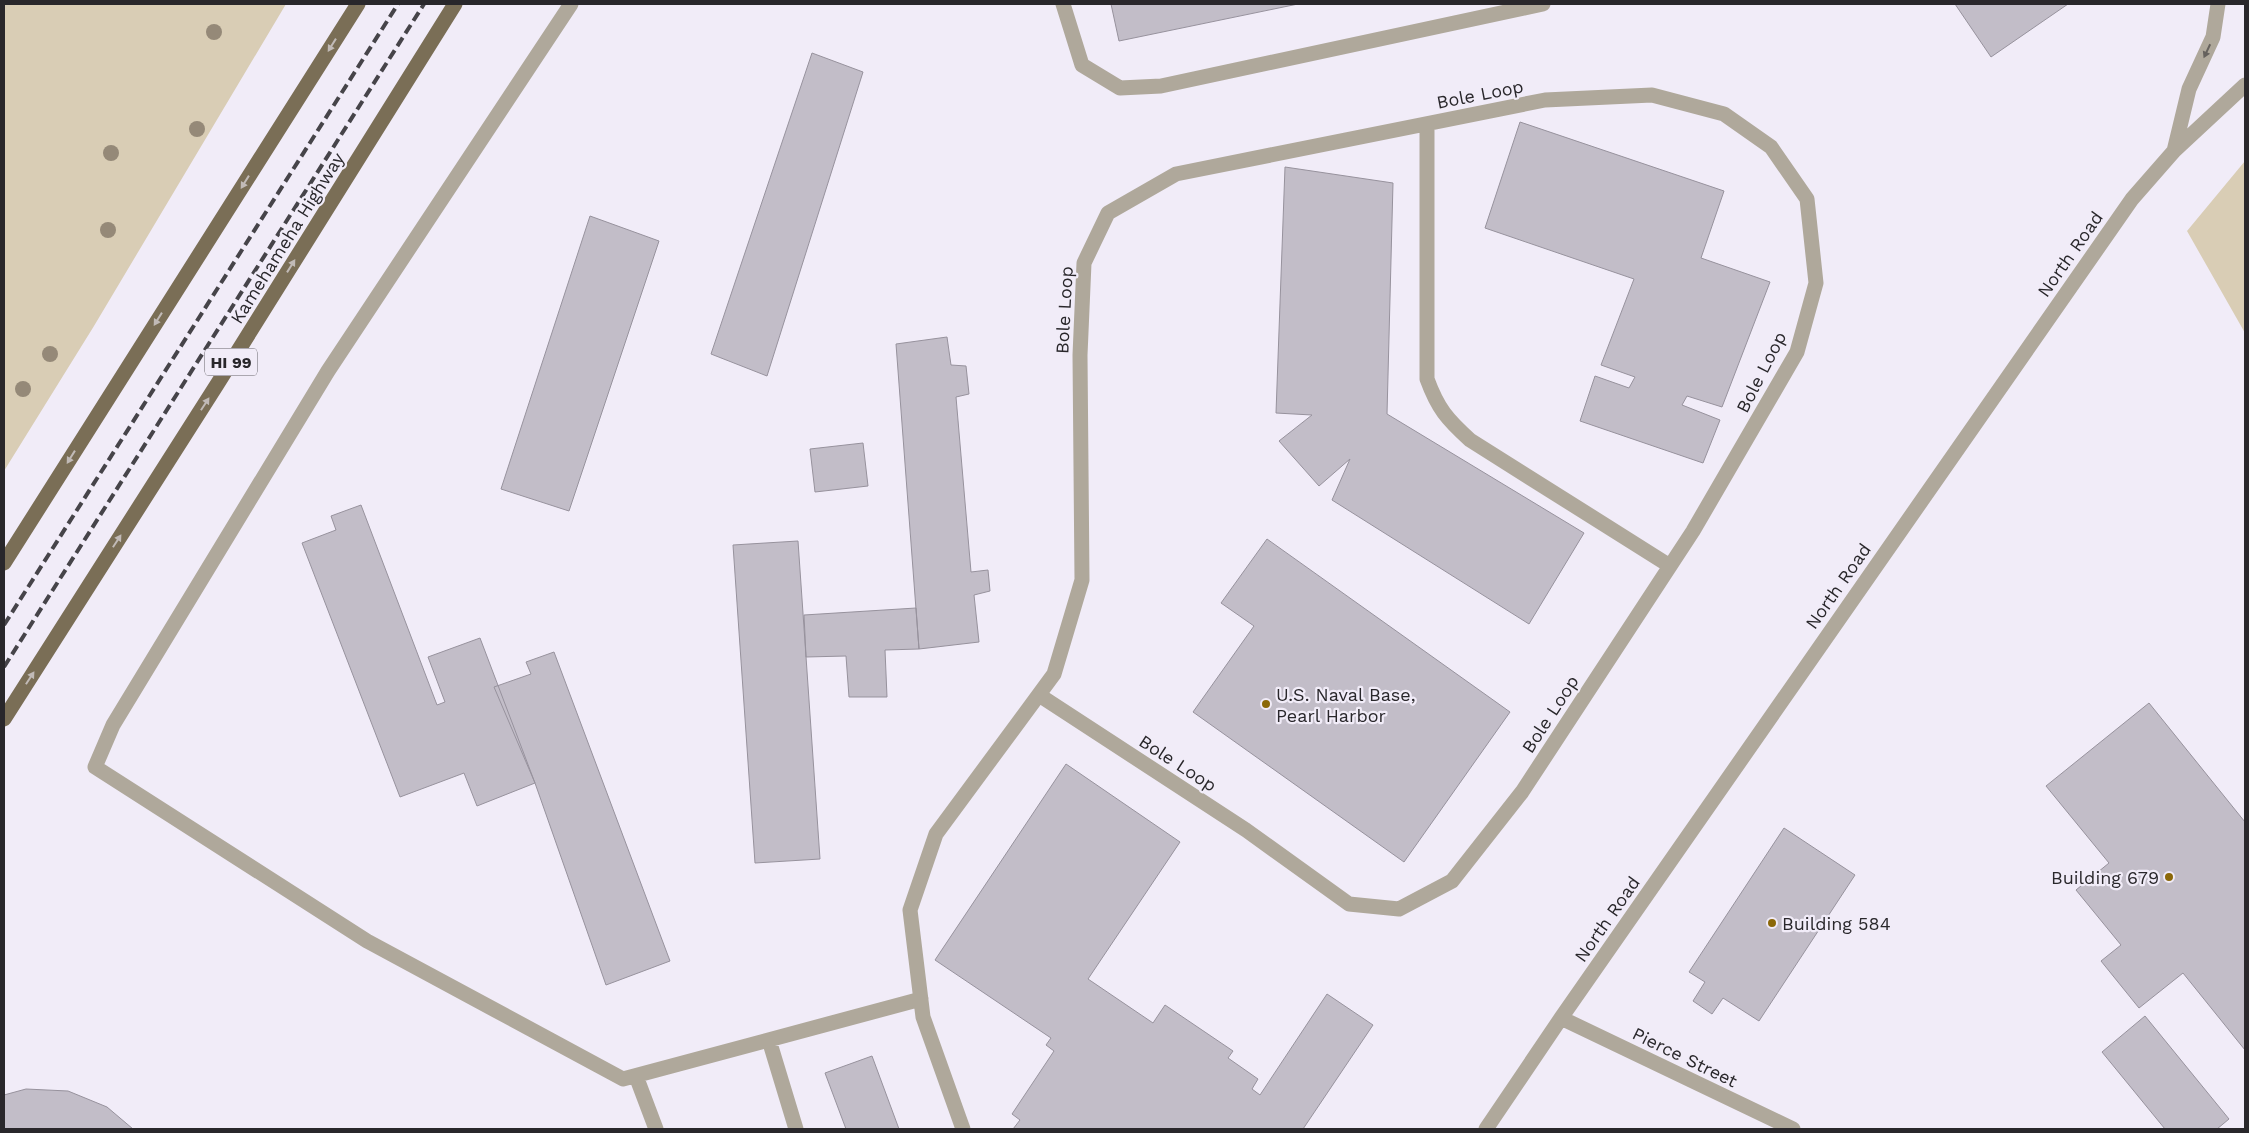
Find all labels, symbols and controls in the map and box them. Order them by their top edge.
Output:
one-way arrow [327,38,337,52]
one-way arrow [2202,44,2210,58]
street label: Bole Loop [1435,75,1525,113]
street label: Kamehameha Highway [226,148,349,327]
one-way arrow [240,176,249,189]
street label: North Road [2033,207,2107,301]
one-way arrow [287,260,296,273]
street label: Bole Loop [1051,266,1077,354]
one-way arrow [153,313,162,326]
street label: Bole Loop [1732,328,1790,416]
road number: HI 99 [205,348,257,376]
one-way arrow [200,397,209,411]
one-way arrow [66,450,75,463]
one-way arrow [113,534,122,548]
street label: North Road [1801,539,1875,633]
one-way arrow [25,671,35,685]
street label: Bole Loop [1517,671,1583,757]
place label: U.S. Naval Base, Pearl Harbor [1276,684,1416,726]
marker: U.S. Naval Base, Pearl Harbor [1260,698,1272,710]
street label: Bole Loop [1135,730,1221,796]
place label: Building 679 [2051,867,2159,888]
marker: Building 679 [2163,871,2175,883]
street label: North Road [1570,872,1644,966]
place label: Building 584 [1782,913,1891,934]
marker: Building 584 [1766,917,1778,929]
street label: Pierce Street [1629,1023,1741,1092]

